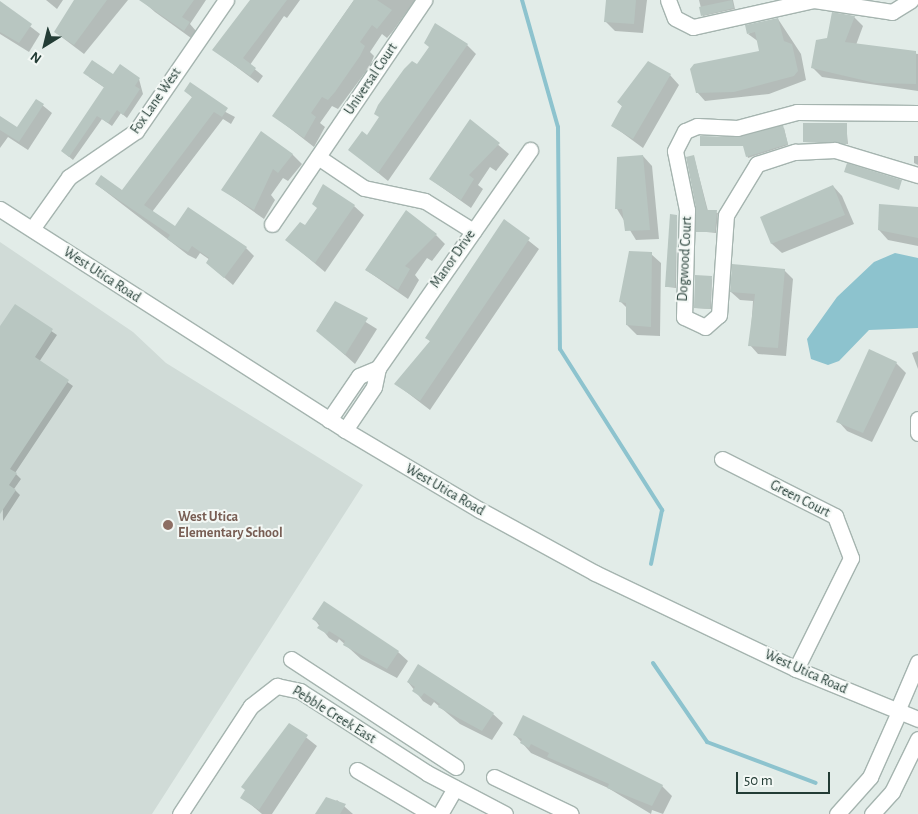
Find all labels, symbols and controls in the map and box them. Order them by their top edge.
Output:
north arrow [20,20,70,70]
street label: Universal Court [341,40,401,118]
text: N [28,49,44,66]
street label: Fox Lane West [127,65,185,137]
street label: Dogwood Court [674,216,696,302]
street label: Manor Drive [427,227,479,291]
street label: West Utica Road [60,244,144,306]
street label: West Utica Road [402,461,488,519]
street label: Green Court [767,477,833,521]
place label: West Utica Elementary School [178,509,283,542]
marker: West Utica Elementary School [162,519,174,531]
street label: West Utica Road [762,646,850,698]
street label: Pebble Creek East [289,683,379,747]
scale bar [738,762,832,794]
text: 50 m [744,773,773,788]

